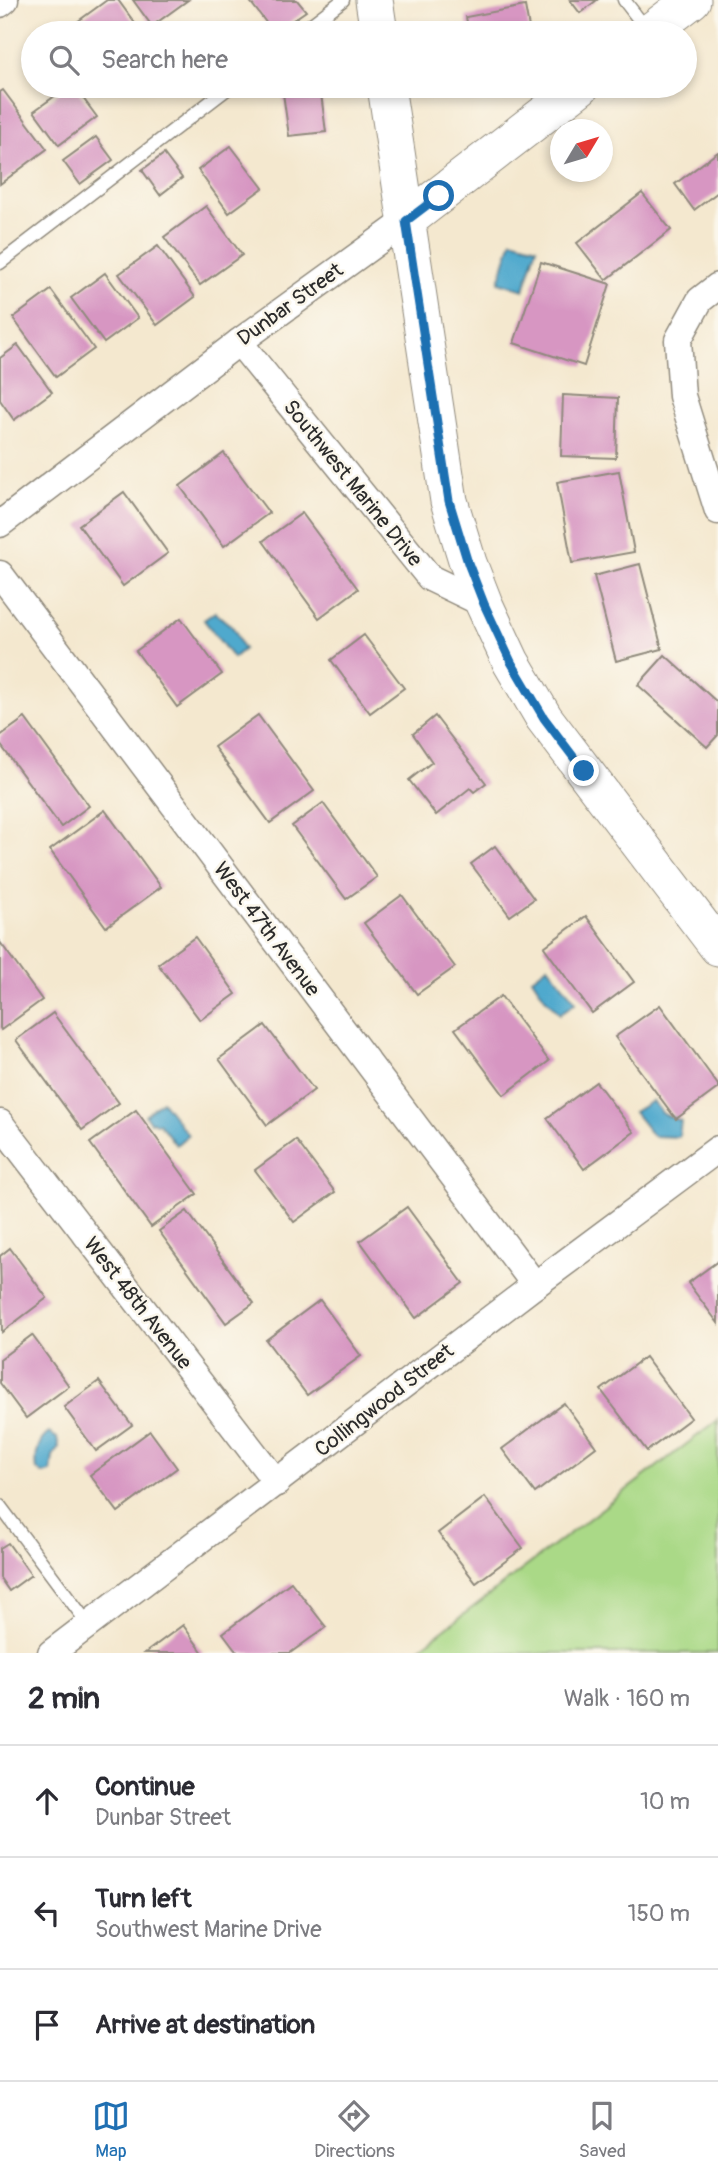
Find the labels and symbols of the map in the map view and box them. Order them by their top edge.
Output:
north arrow [550,119,613,182]
route start [423,180,454,211]
street label: Dunbar Street [232,257,349,352]
street label: Southwest Marine Drive [277,394,429,573]
route end [568,755,599,786]
street label: West 47th Avenue [207,857,326,1002]
street label: West 48th Avenue [77,1232,198,1376]
street label: Collingwood Street [310,1337,460,1463]

